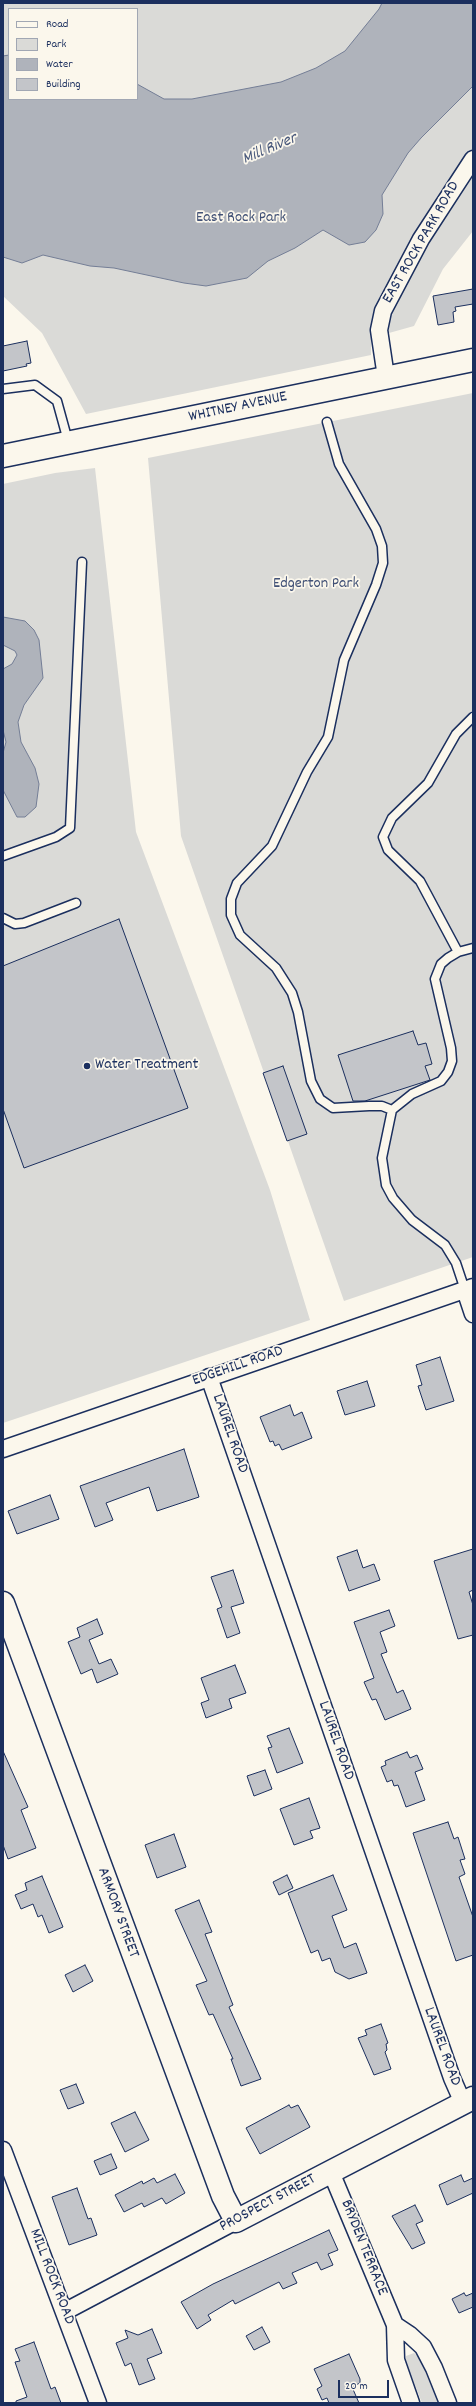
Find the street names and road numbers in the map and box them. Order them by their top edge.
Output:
street label: EAST ROCK PARK ROAD [379,178,465,308]
street label: WHITNEY AVENUE [187,388,289,428]
street label: EDGEHILL ROAD [190,1343,286,1391]
street label: LAUREL ROAD [207,1392,251,1476]
street label: LAUREL ROAD [313,1699,357,1783]
street label: ARMORY STREET [92,1865,142,1961]
street label: LAUREL ROAD [418,2005,464,2089]
street label: PROSPECT STREET [217,2171,319,2237]
street label: BRYDEN TERRACE [335,2197,391,2299]
street label: MILL ROCK ROAD [24,2226,78,2328]

